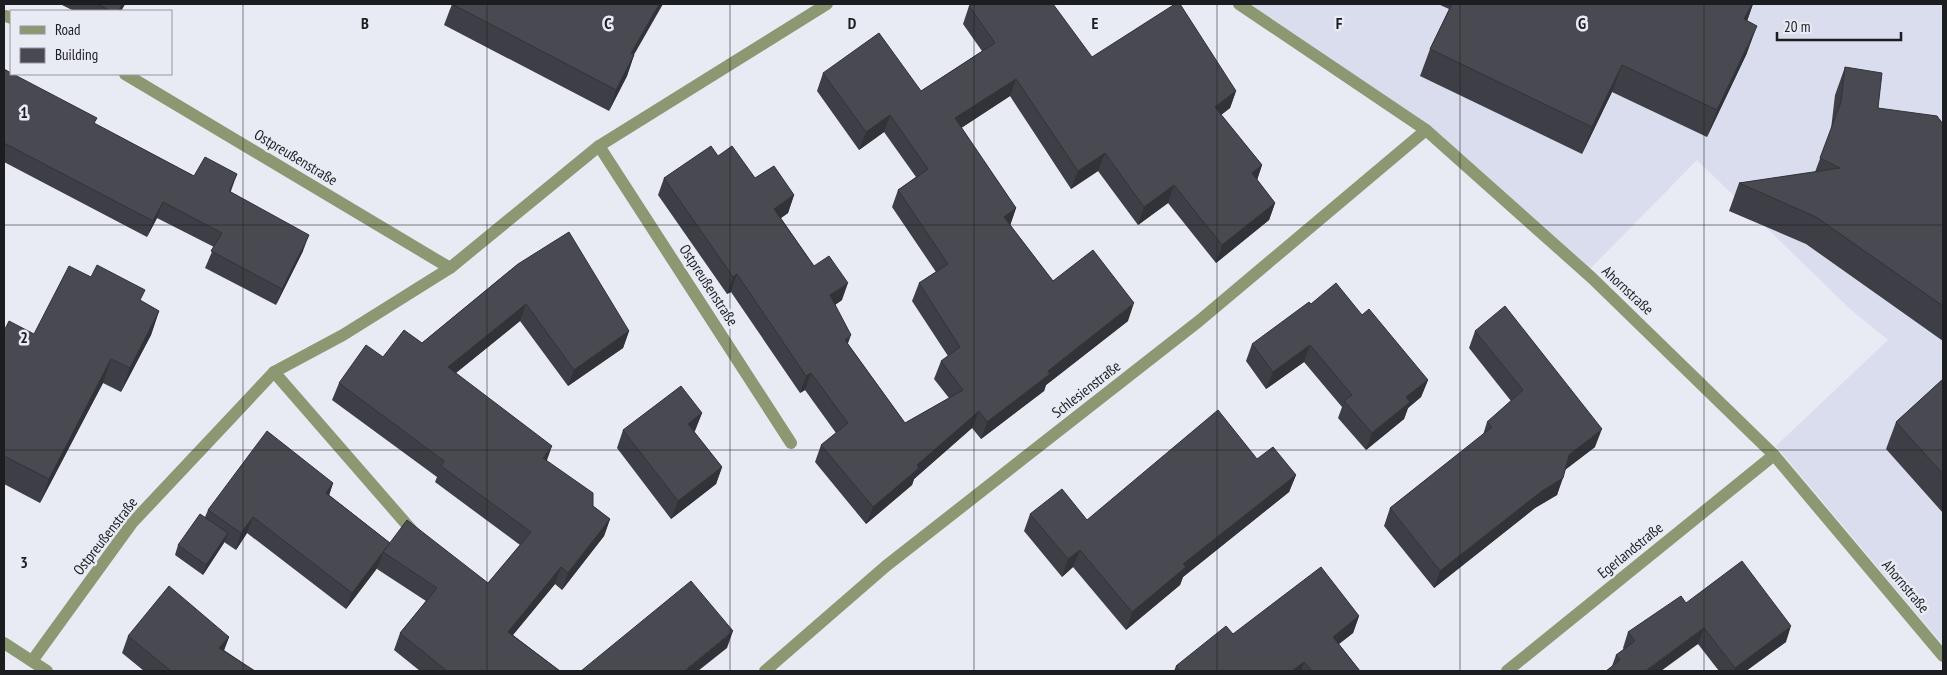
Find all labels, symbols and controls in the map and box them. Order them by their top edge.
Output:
legend [10,10,172,75]
scale bar [1777,10,1901,42]
text: B [361,13,369,33]
text: C [604,13,612,33]
text: D [848,13,857,33]
text: E [1092,13,1099,33]
text: F [1336,13,1343,33]
text: G [1578,13,1586,33]
text: 20 m [1784,17,1810,36]
text: Road [55,20,81,39]
text: Building [55,45,98,64]
text: 1 [20,102,28,122]
street label: Ostpreußenstraße [251,125,341,189]
street label: Ostpreußenstraße [676,241,742,329]
street label: Ahornstraße [1598,261,1658,319]
text: 2 [20,327,28,347]
street label: Schlesienstraße [1048,356,1124,422]
street label: Ostpreußenstraße [69,493,141,579]
street label: Egerlandstraße [1593,518,1667,582]
text: 3 [20,552,28,572]
street label: Ahornstraße [1878,555,1934,617]

